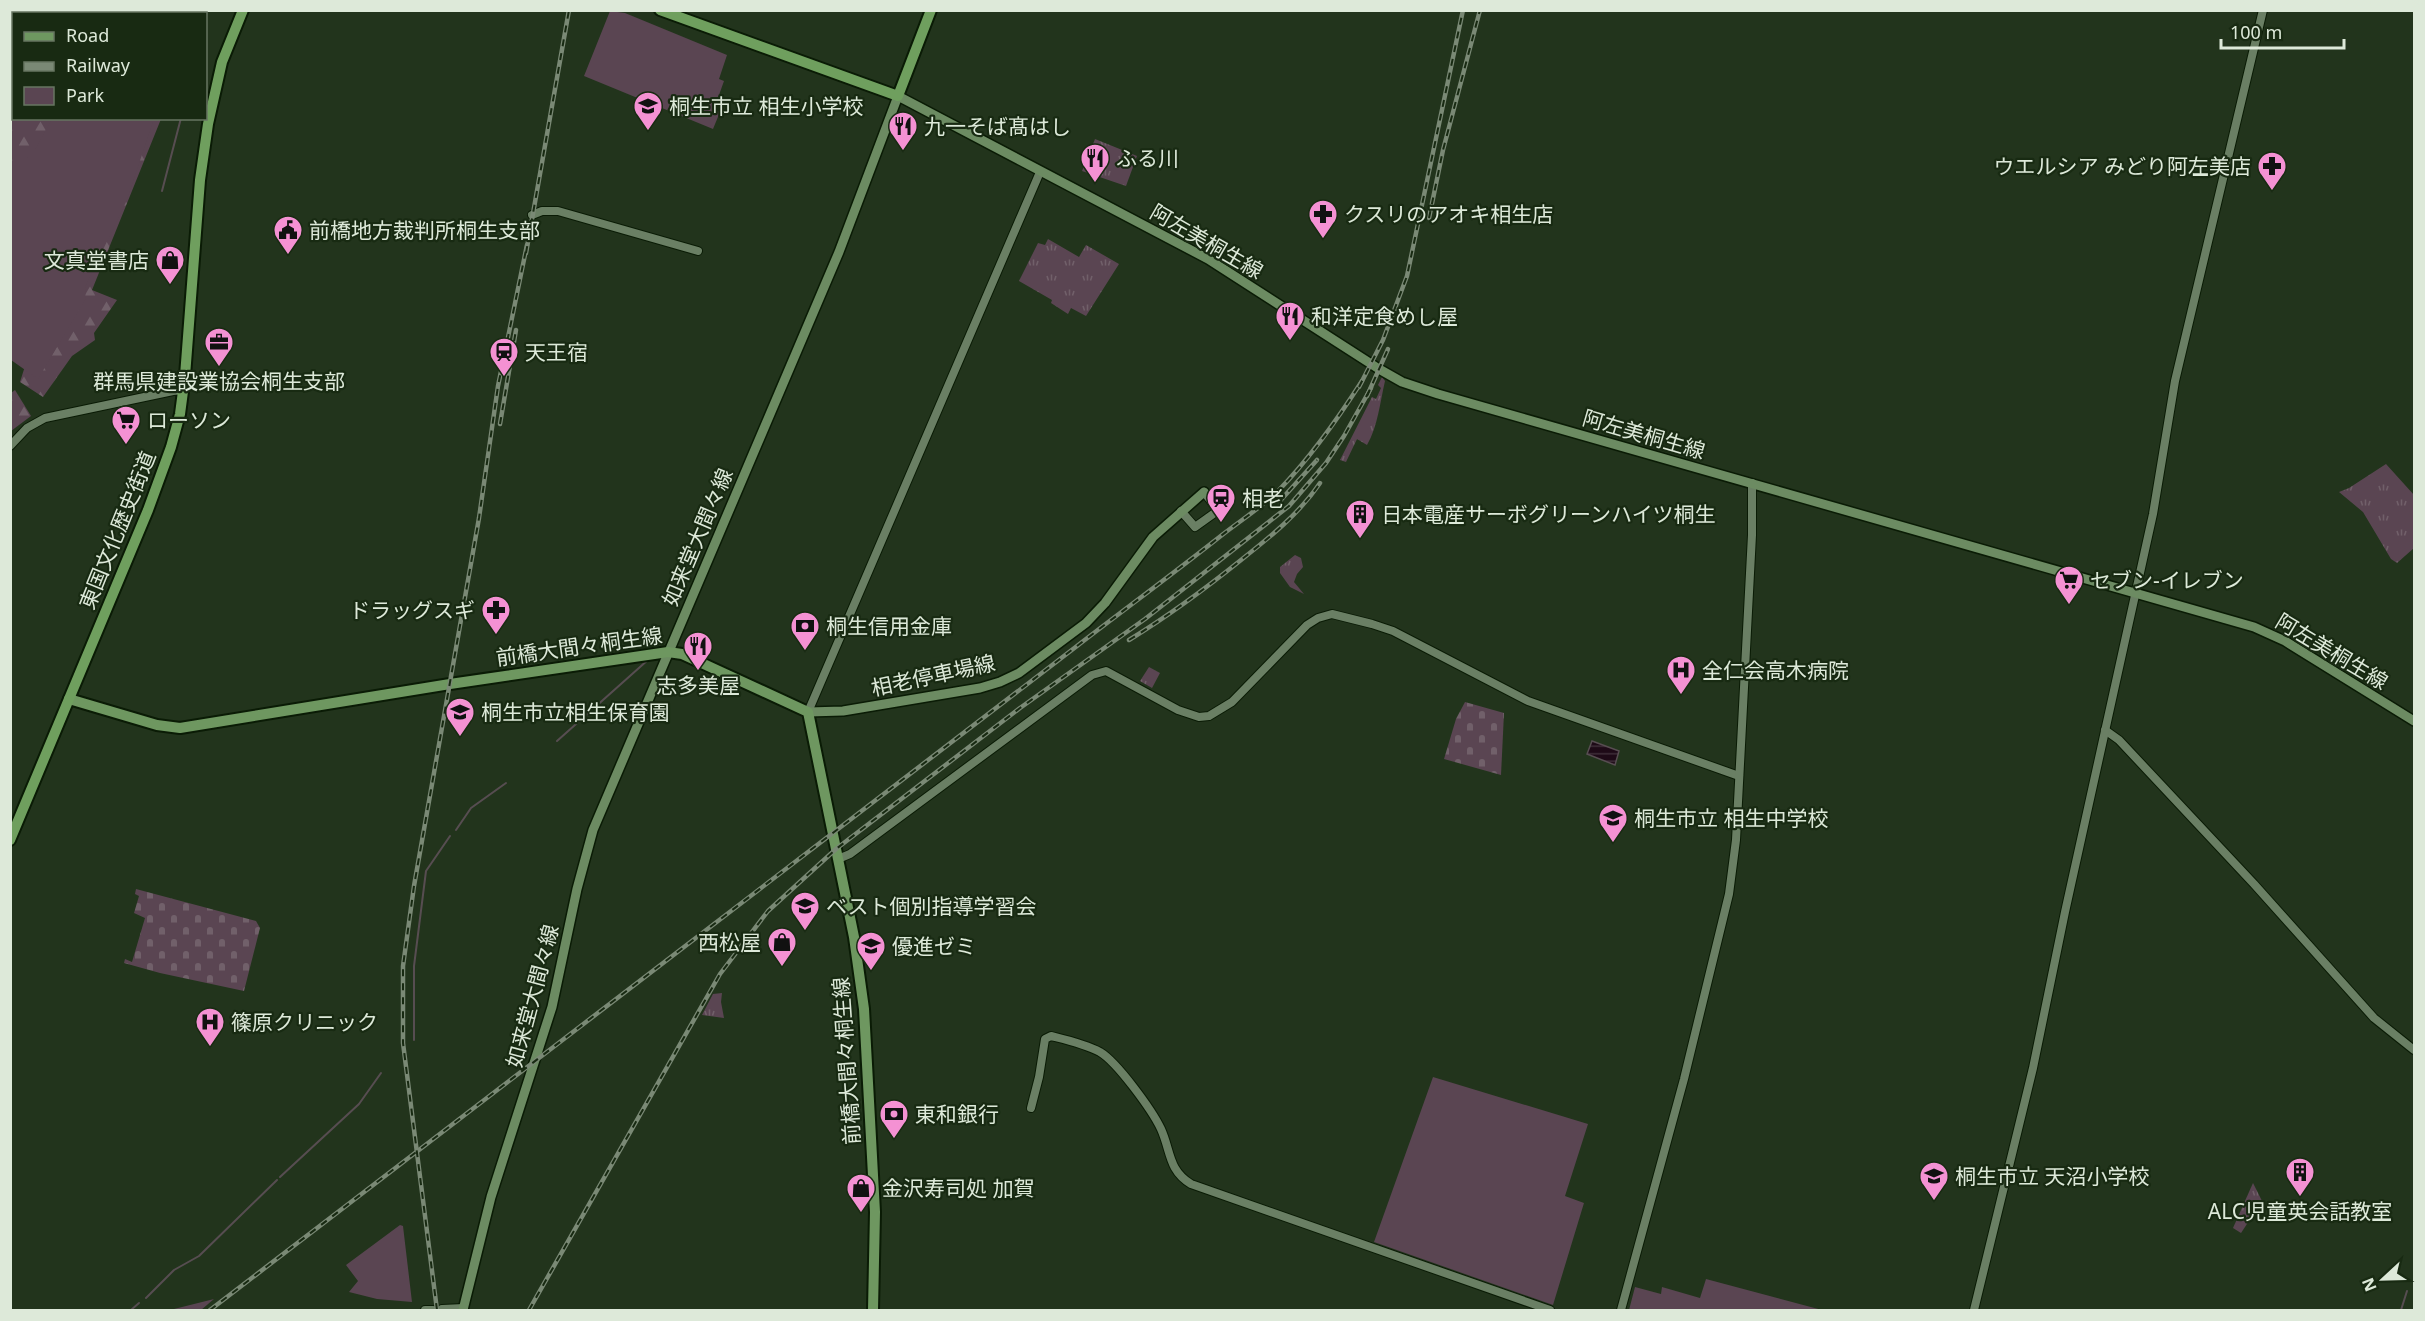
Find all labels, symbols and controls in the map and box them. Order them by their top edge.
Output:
legend [12,12,207,120]
scale bar [2221,12,2344,50]
text: 100 m [2230,20,2282,44]
text: Road [66,23,109,47]
text: Railway [66,53,131,77]
text: Park [66,83,104,107]
school or university icon: 桐生市立 相生小学校 [632,90,664,132]
place label: 桐生市立 相生小学校 [669,92,863,120]
restaurant icon: 九一そば髙はし [887,110,919,152]
place label: 九一そば髙はし [924,112,1071,140]
restaurant icon: ふる川 [1079,142,1111,184]
place label: ふる川 [1116,144,1179,172]
pharmacy icon: ウエルシア みどり阿左美店 [2256,150,2288,192]
place label: ウエルシア みどり阿左美店 [1994,152,2251,180]
street label: 阿左美桐生線 [1145,197,1269,285]
pharmacy icon: クスリのアオキ相生店 [1307,198,1339,240]
place label: クスリのアオキ相生店 [1344,200,1553,228]
public building icon: 前橋地方裁判所桐生支部 [272,214,304,256]
place label: 前橋地方裁判所桐生支部 [309,216,540,244]
shop icon: 文真堂書店 [154,244,186,286]
place label: 文真堂書店 [44,246,149,274]
restaurant icon: 和洋定食めし屋 [1274,300,1306,342]
place label: 和洋定食めし屋 [1311,302,1458,330]
office icon: 群馬県建設業協会桐生支部 [203,326,235,368]
station icon: 天王宿 [488,336,520,378]
place label: 天王宿 [525,338,588,366]
place label: 群馬県建設業協会桐生支部 [93,367,345,395]
street label: 阿左美桐生線 [1580,403,1708,465]
supermarket icon: ローソン [110,404,142,446]
place label: ローソン [147,406,231,434]
street label: 東国文化歴史街道 [73,447,161,613]
street label: 如来堂大間々線 [655,464,739,610]
station icon: 相老 [1205,482,1237,524]
place label: 相老 [1242,484,1284,512]
building icon: 日本電産サーボグリーンハイツ桐生 [1344,498,1376,540]
place label: 日本電産サーボグリーンハイツ桐生 [1381,500,1716,528]
supermarket icon: セブン-イレブン [2053,564,2085,606]
place label: セブン-イレブン [2090,566,2244,594]
pharmacy icon: ドラッグスギ [480,594,512,636]
place label: ドラッグスギ [349,596,475,624]
street label: 阿左美桐生線 [2271,607,2393,695]
bank icon: 桐生信用金庫 [789,610,821,652]
place label: 桐生信用金庫 [826,612,952,640]
street label: 前橋大間々桐生線 [494,620,664,672]
restaurant icon: 志多美屋 [682,630,714,672]
street label: 相老停車場線 [868,648,998,702]
hospital icon: 全仁会高木病院 [1665,654,1697,696]
place label: 全仁会高木病院 [1702,656,1849,684]
place label: 志多美屋 [656,671,740,699]
school or university icon: 桐生市立相生保育園 [444,696,476,738]
place label: 桐生市立相生保育園 [481,698,670,726]
school or university icon: 桐生市立 相生中学校 [1597,802,1629,844]
place label: 桐生市立 相生中学校 [1634,804,1828,832]
school or university icon: ベスト個別指導学習会 [789,890,821,932]
place label: ベスト個別指導学習会 [826,892,1036,920]
street label: 如来堂大間々線 [499,921,565,1071]
shop icon: 西松屋 [766,926,798,968]
place label: 西松屋 [698,928,761,956]
school or university icon: 優進ゼミ [855,930,887,972]
place label: 優進ゼミ [892,932,976,960]
street label: 前橋大間々桐生線 [826,976,866,1146]
hospital icon: 篠原クリニック [194,1006,226,1048]
place label: 篠原クリニック [231,1008,378,1036]
bank icon: 東和銀行 [878,1098,910,1140]
place label: 東和銀行 [915,1100,999,1128]
building icon: ALC児童英会話教室 [2284,1156,2316,1198]
school or university icon: 桐生市立 天沼小学校 [1918,1160,1950,1202]
place label: 桐生市立 天沼小学校 [1955,1162,2149,1190]
shop icon: 金沢寿司処 加賀 [845,1172,877,1214]
place label: 金沢寿司処 加賀 [882,1174,1034,1202]
place label: ALC児童英会話教室 [2208,1197,2392,1225]
north arrow [2353,1249,2413,1309]
text: N [2356,1274,2382,1295]

